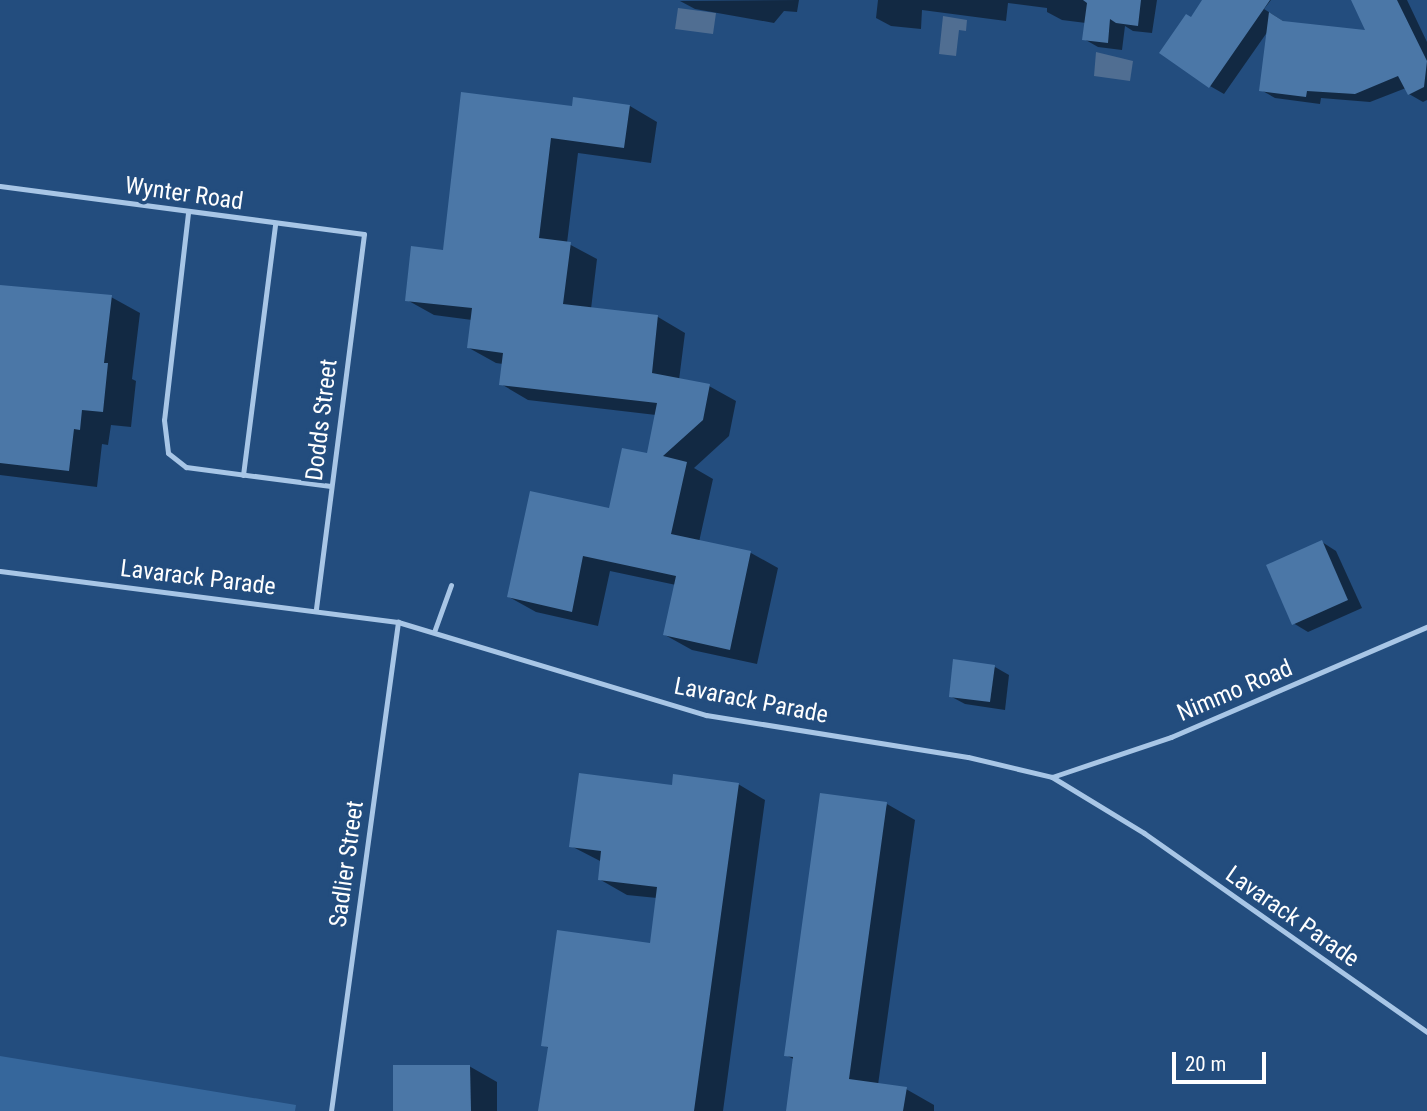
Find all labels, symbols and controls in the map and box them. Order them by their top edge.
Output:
street label: Wynter Road [123,171,245,217]
street label: Dodds Street [300,358,344,482]
street label: Lavarack Parade [119,554,277,602]
street label: Nimmo Road [1173,654,1297,728]
street label: Lavarack Parade [672,672,830,730]
street label: Sadlier Street [324,799,370,929]
street label: Lavarack Parade [1220,860,1364,974]
scale bar [1175,1038,1270,1082]
text: 20 m [1185,1052,1226,1076]

